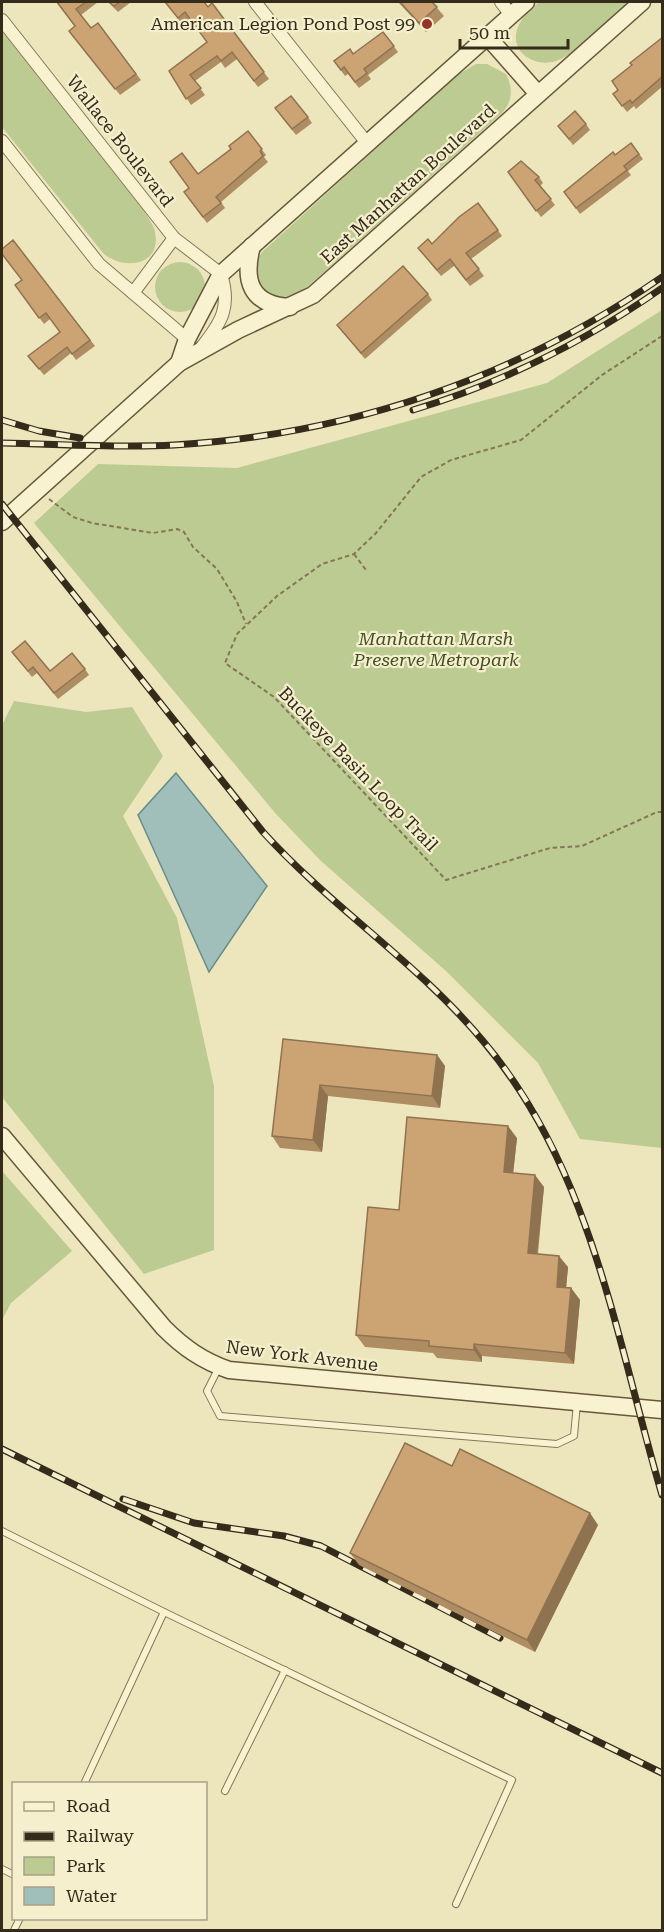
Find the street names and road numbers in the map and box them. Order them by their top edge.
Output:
street label: Wallace Boulevard [63,71,178,211]
street label: East Manhattan Boulevard [316,99,500,268]
street label: Buckeye Basin Loop Trail [274,682,443,856]
street label: New York Avenue [225,1336,380,1375]

